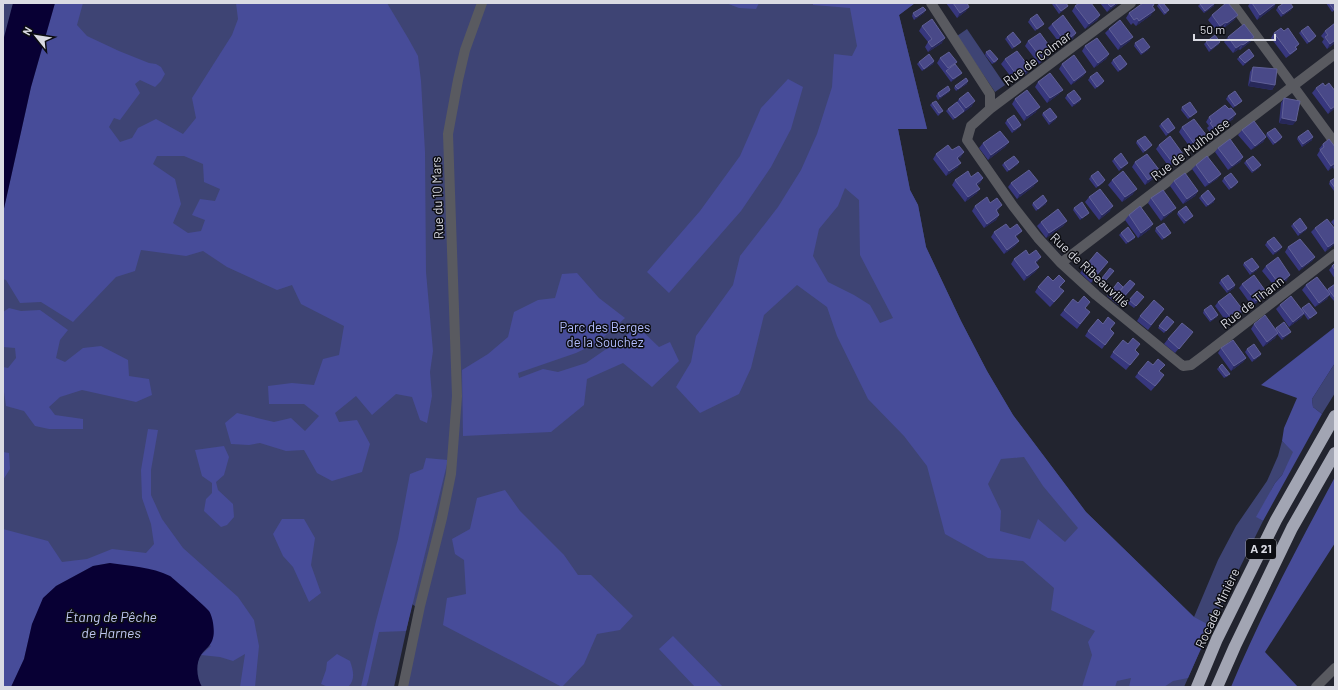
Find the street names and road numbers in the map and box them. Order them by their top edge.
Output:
street label: Rue de Colmar [1000,27,1074,89]
street label: Rue de Mulhouse [1147,114,1233,184]
street label: Rue du 10 Mars [428,156,446,240]
street label: Rue de Ribeauvillé [1047,229,1133,311]
street label: Rue de Thann [1217,272,1287,332]
road number: A 21 [1246,539,1276,559]
street label: Rocade Minière [1191,565,1243,651]

